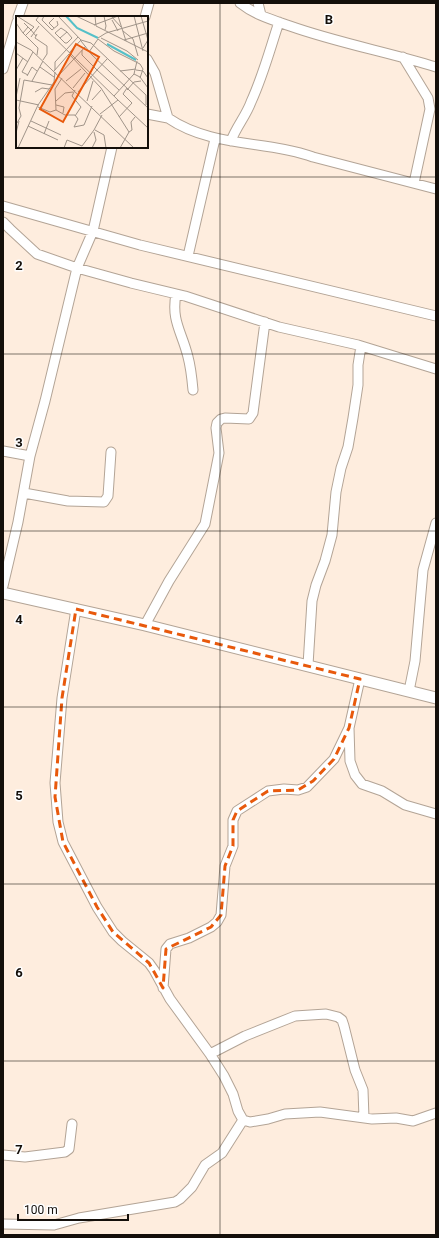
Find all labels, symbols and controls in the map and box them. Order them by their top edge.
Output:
text: B [325,12,333,27]
inset map [16,16,148,148]
text: 2 [15,258,23,273]
text: 3 [15,435,23,450]
text: 4 [15,612,23,627]
text: 5 [15,788,23,803]
text: 6 [15,965,23,980]
text: 7 [15,1142,23,1157]
scale bar [18,1196,128,1222]
text: 100 m [24,1203,58,1217]

